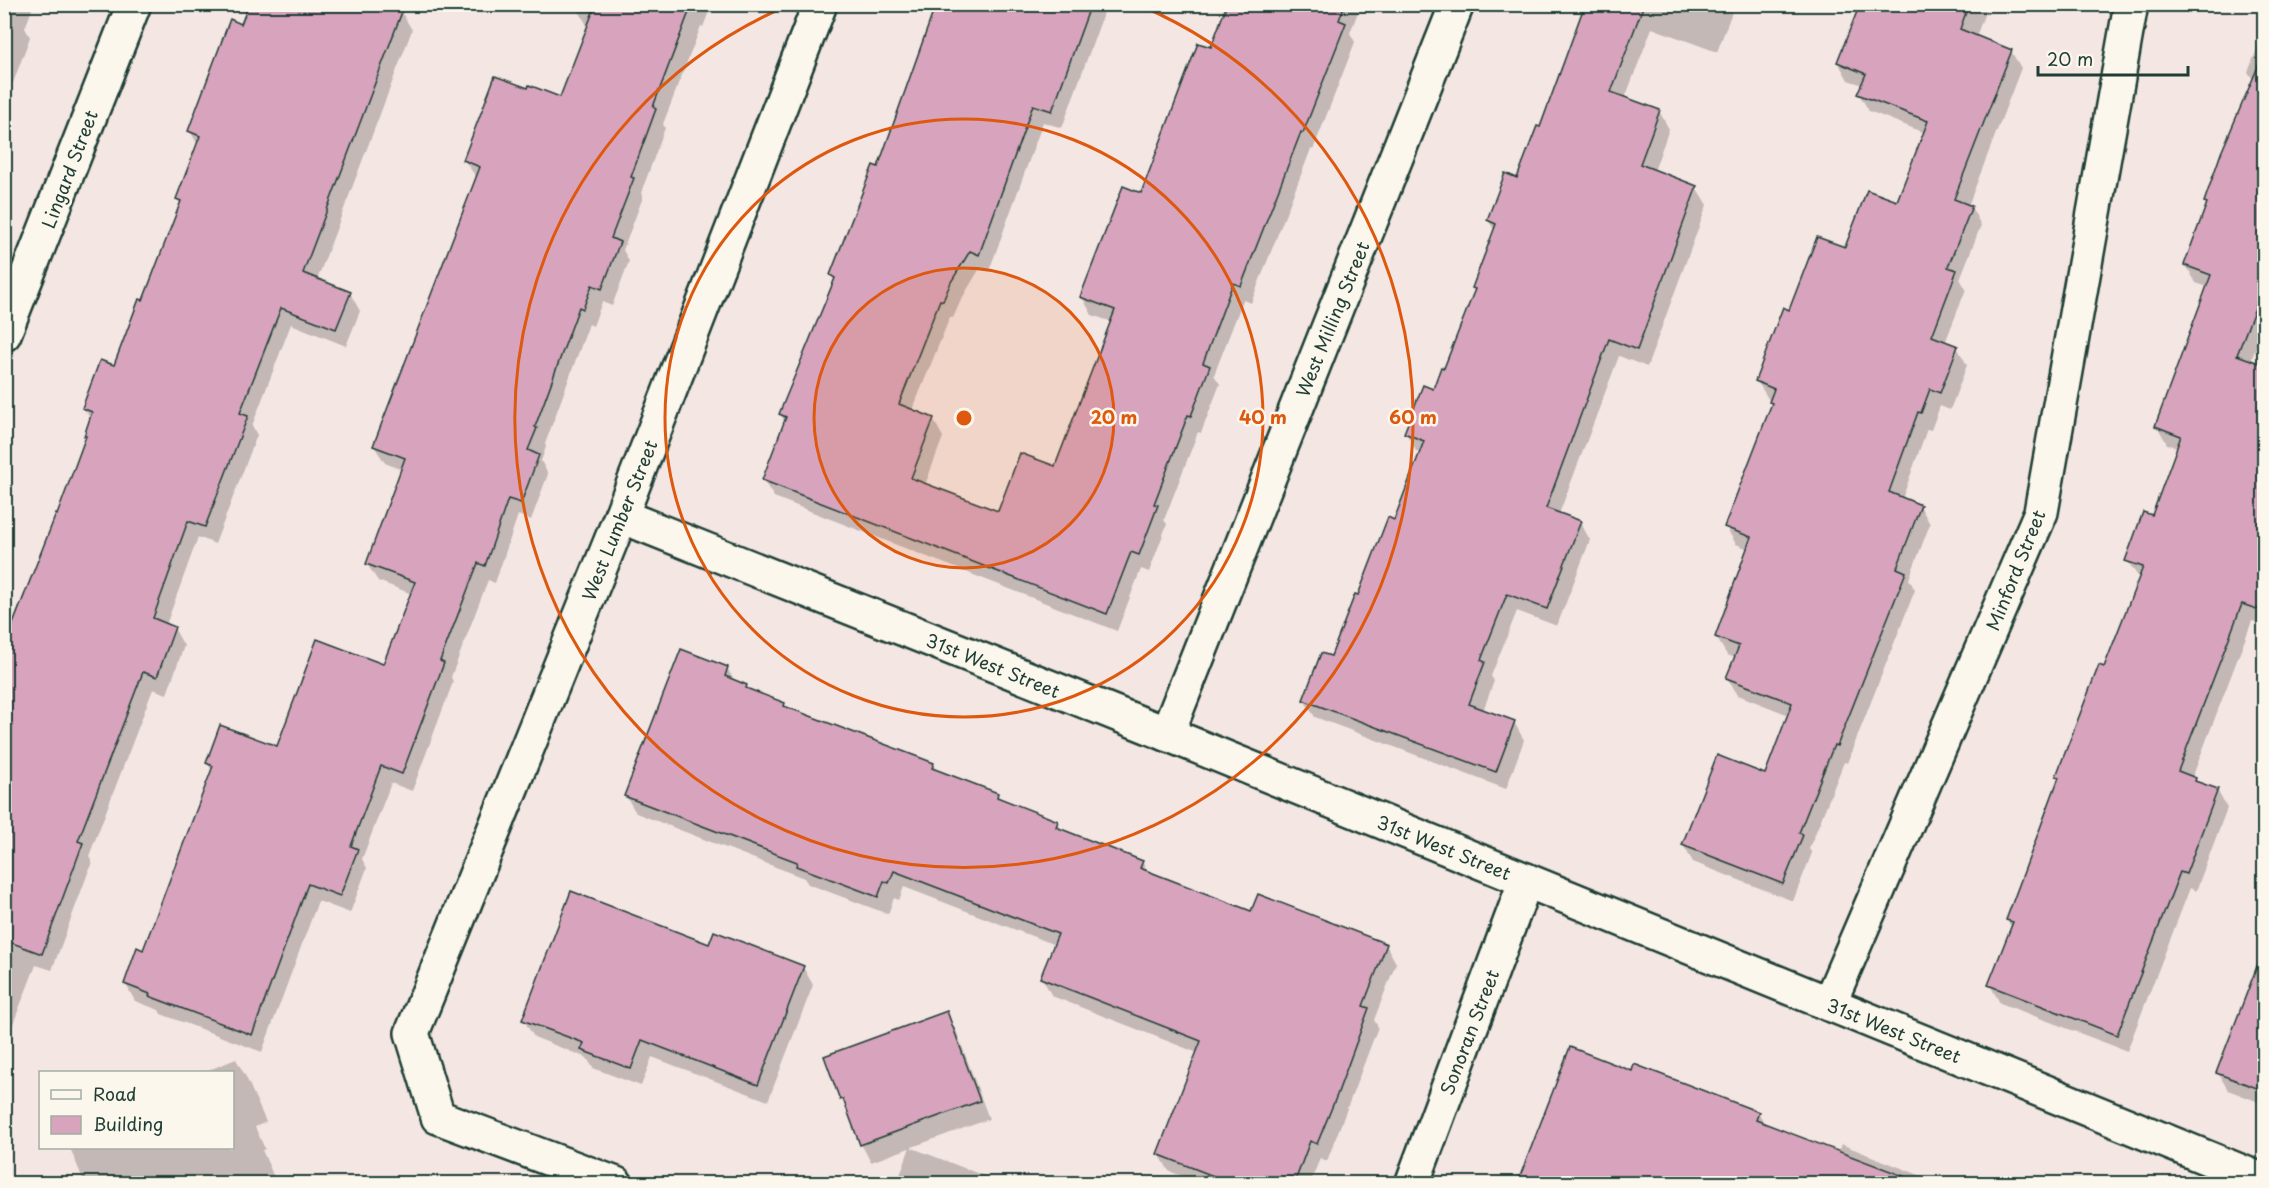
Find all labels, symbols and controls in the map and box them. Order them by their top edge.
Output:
scale bar [2038,39,2188,77]
text: 20 m [2047,45,2093,72]
street label: Lingard Street [34,106,104,232]
street label: West Milling Street [1288,237,1376,401]
text: 20 m [1091,403,1137,430]
text: 40 m [1239,403,1287,430]
text: 60 m [1389,403,1437,430]
centre of rings [954,408,974,428]
street label: West Lumber Street [574,436,664,604]
street label: Minford Street [1978,506,2052,634]
street label: 31st West Street [922,626,1064,704]
street label: 31st West Street [1373,808,1515,886]
street label: Sonoran Street [1433,965,1505,1099]
street label: 31st West Street [1823,991,1965,1069]
legend [39,1071,234,1149]
text: Road [93,1080,137,1107]
text: Building [93,1110,163,1137]

